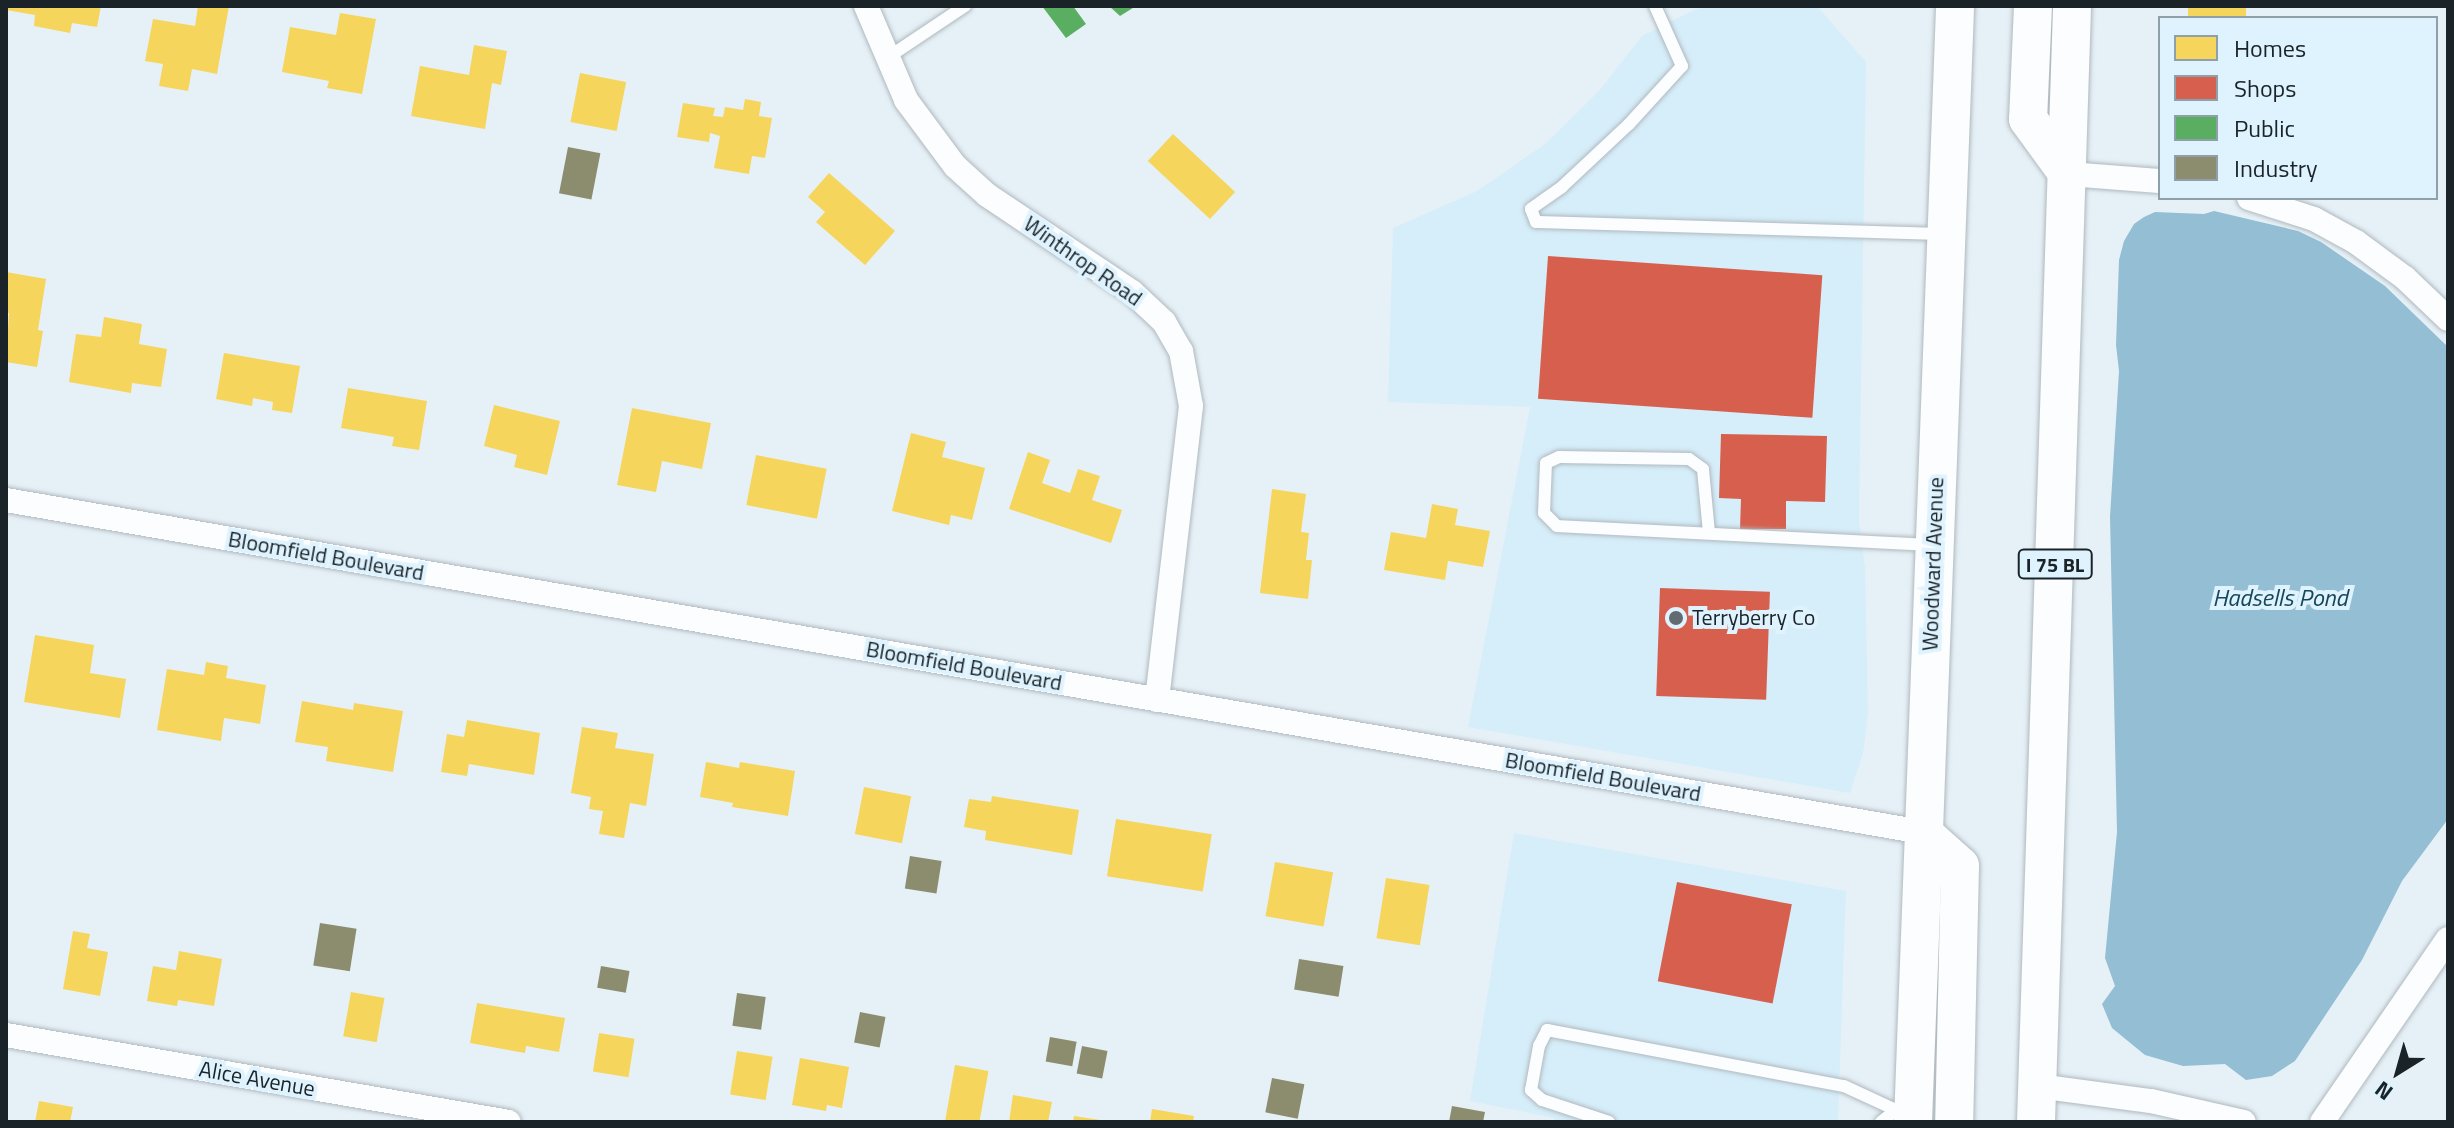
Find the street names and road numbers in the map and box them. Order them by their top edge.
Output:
street label: Winthrop Road [1019,210,1147,312]
street label: Woodward Avenue [1917,476,1949,652]
street label: Bloomfield Boulevard [226,526,426,586]
road number: I 75 BL [2017,548,2093,580]
street label: Bloomfield Boulevard [864,636,1064,696]
street label: Bloomfield Boulevard [1503,747,1703,807]
street label: Alice Avenue [197,1056,317,1102]

